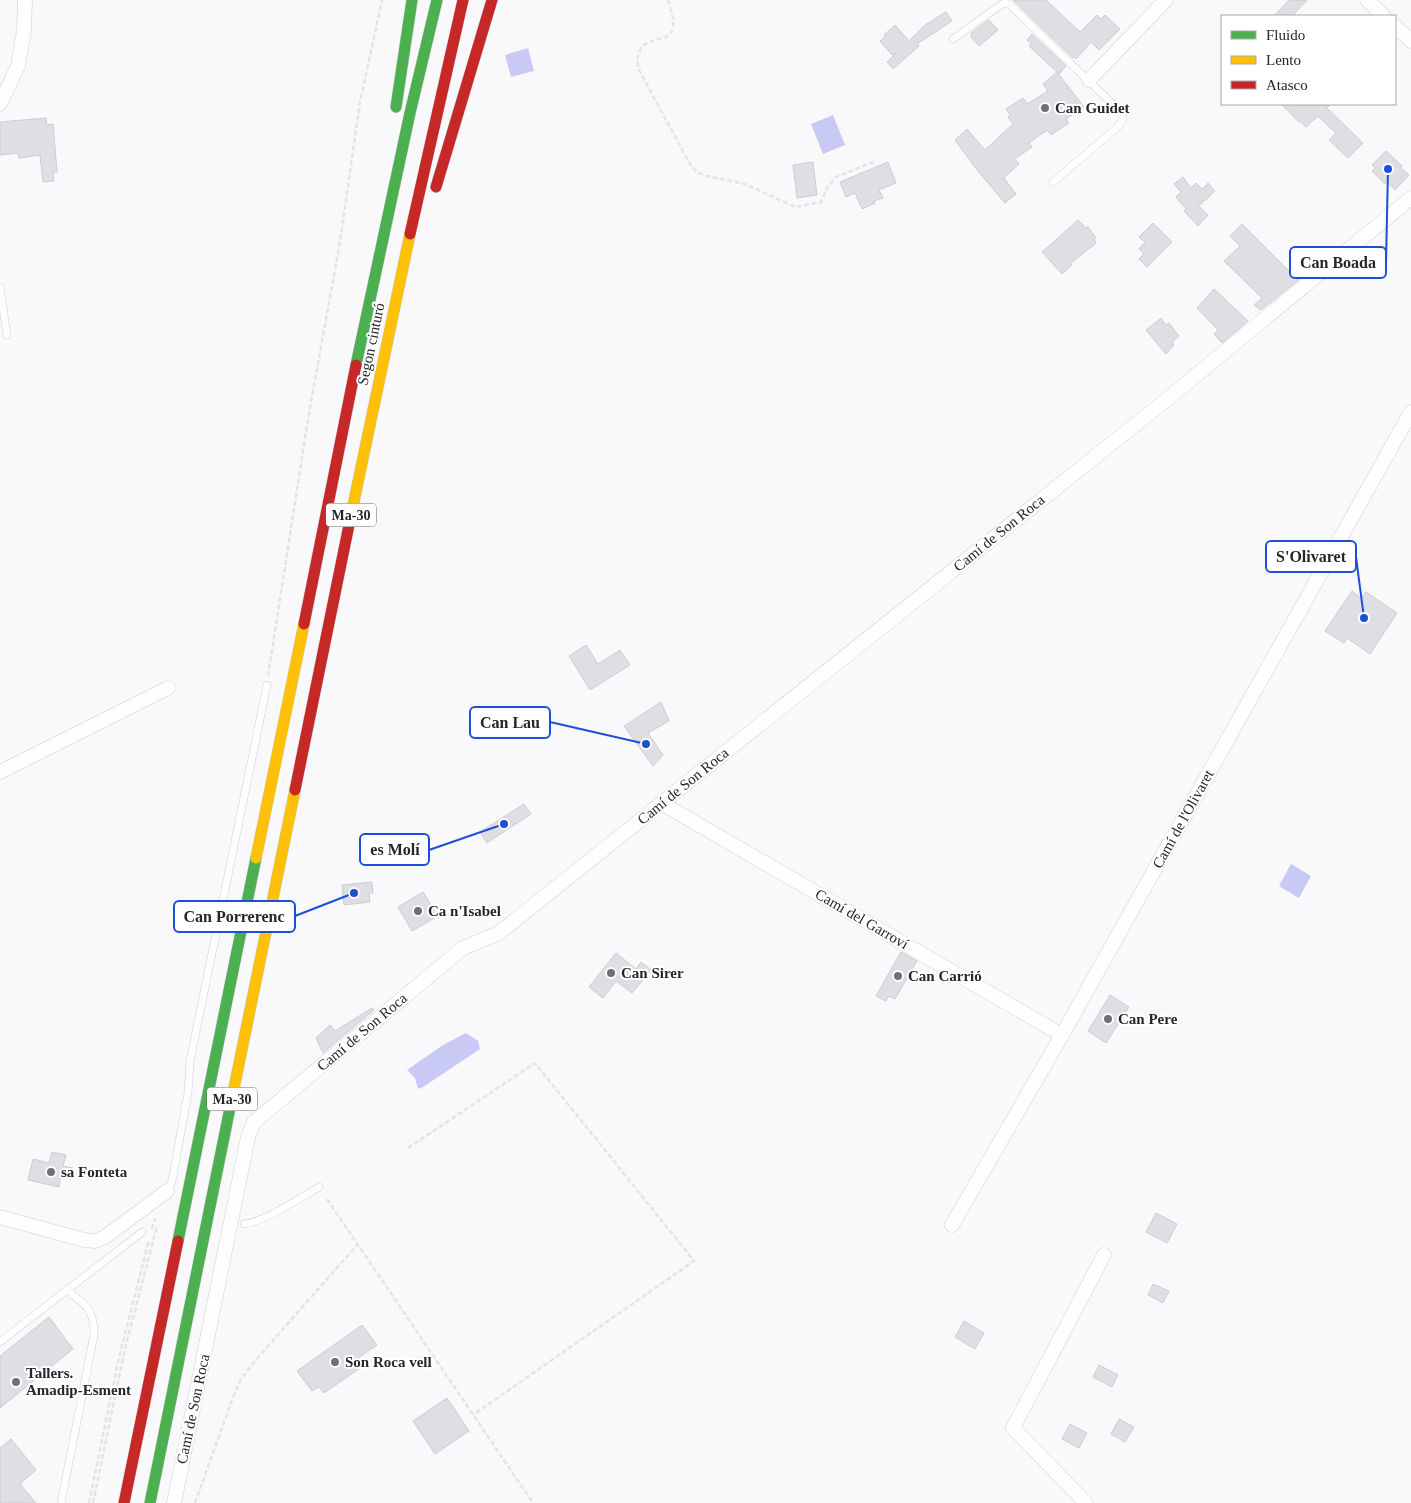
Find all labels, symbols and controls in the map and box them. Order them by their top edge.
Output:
legend [1221,15,1396,105]
text: Fluido [1266,27,1305,43]
text: Lento [1266,52,1301,68]
text: Atasco [1266,77,1308,93]
place label: Can Guidet [1055,100,1130,116]
marker: Can Guidet [1039,102,1051,114]
callout: Can Boada [1290,247,1386,278]
text: Can Boada [1300,254,1376,271]
street label: Segon cinturó [354,301,388,387]
street label: Camí de Son Roca [950,491,1048,574]
road number: Ma-30 [326,504,376,526]
callout: S'Olivaret [1266,541,1356,572]
text: S'Olivaret [1276,548,1347,565]
callout: Can Lau [470,707,550,738]
text: Can Lau [480,714,540,731]
street label: Camí de Son Roca [634,744,732,827]
street label: Camí de l'Olivaret [1149,766,1217,871]
callout: es Molí [360,834,429,865]
text: es Molí [370,841,420,858]
street label: Camí del Garroví [813,886,911,952]
callout: Can Porrerenc [174,901,295,932]
place label: Ca n'Isabel [428,903,501,919]
marker: Ca n'Isabel [412,905,424,917]
text: Can Porrerenc [183,908,285,925]
place label: Can Sirer [621,965,684,981]
marker: Can Sirer [605,967,617,979]
place label: Can Carrió [908,968,982,984]
marker: Can Carrió [892,970,904,982]
street label: Camí de Son Roca [314,990,410,1074]
place label: Can Pere [1118,1011,1178,1027]
marker: Can Pere [1102,1013,1114,1025]
road number: Ma-30 [207,1088,257,1110]
place label: sa Fonteta [61,1164,128,1180]
marker: sa Fonteta [45,1166,57,1178]
street label: Camí de Son Roca [174,1352,213,1465]
place label: Son Roca vell [345,1354,432,1370]
marker: Son Roca vell [329,1356,341,1368]
place label: Tallers. Amadip-Esment [26,1365,131,1398]
marker: Tallers. Amadip-Esment [10,1376,22,1388]

